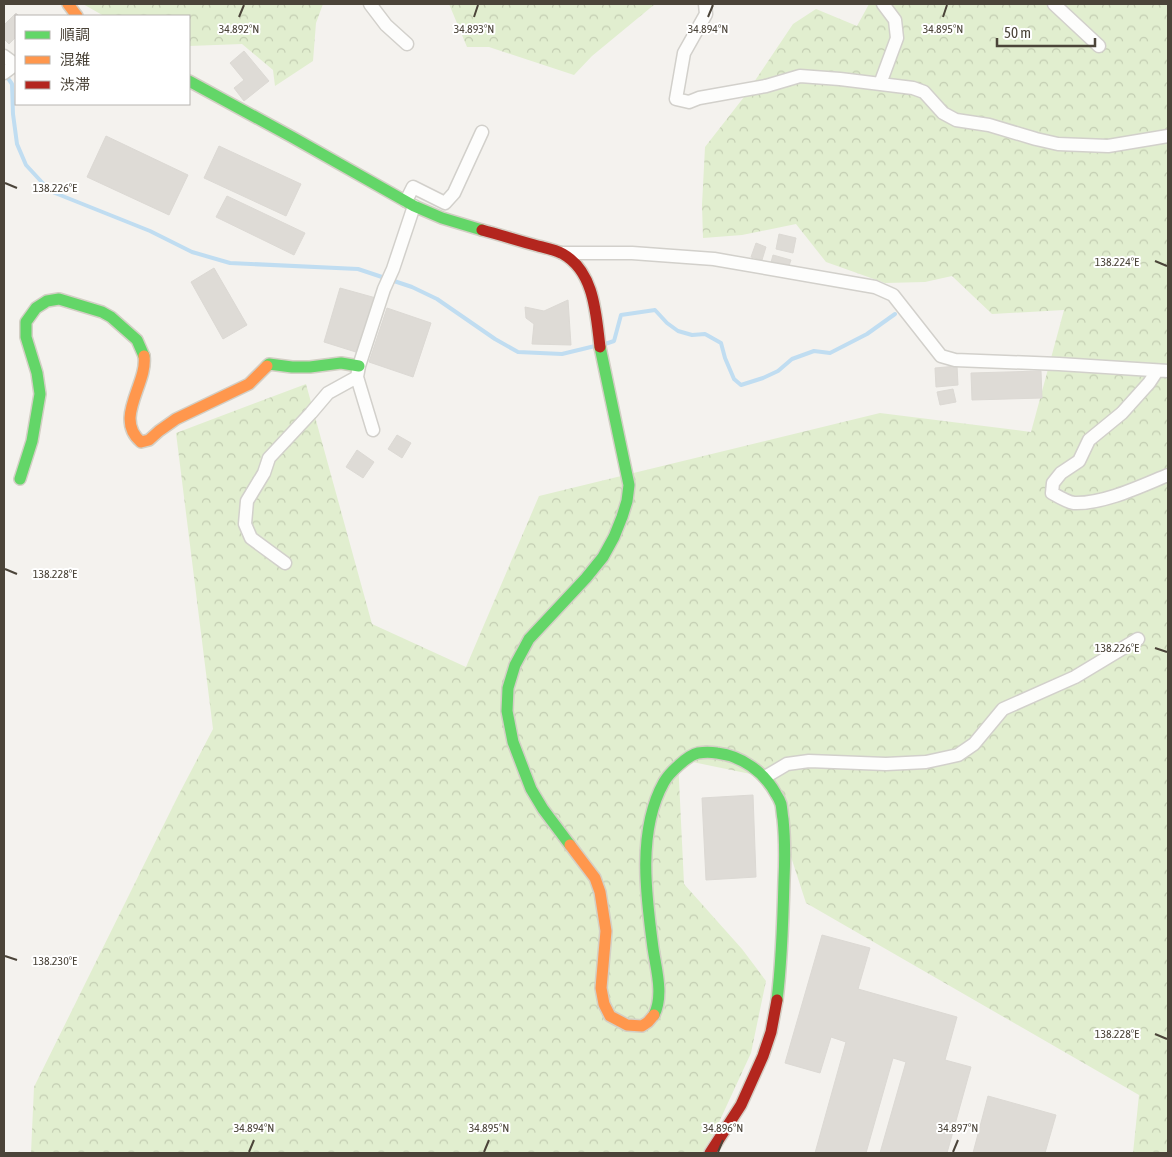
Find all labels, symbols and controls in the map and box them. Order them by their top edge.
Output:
legend [15,15,190,105]
scale bar [997,15,1094,47]
text: 34.892°N [219,22,259,36]
text: 34.893°N [454,22,494,36]
text: 34.894°N [688,22,728,36]
text: 34.895°N [923,22,963,36]
text: 50 m [1004,24,1031,41]
text: 順調 [60,26,90,43]
text: 混雑 [60,51,90,68]
text: 渋滞 [60,76,90,93]
text: 138.226°E [33,181,77,195]
text: 138.224°E [1095,255,1139,269]
text: 138.228°E [33,567,77,581]
text: 138.226°E [1095,641,1139,655]
text: 138.230°E [33,954,77,968]
text: 138.228°E [1095,1027,1139,1041]
text: 34.894°N [234,1121,274,1135]
text: 34.895°N [469,1121,509,1135]
text: 34.896°N [703,1121,743,1135]
text: 34.897°N [938,1121,978,1135]

